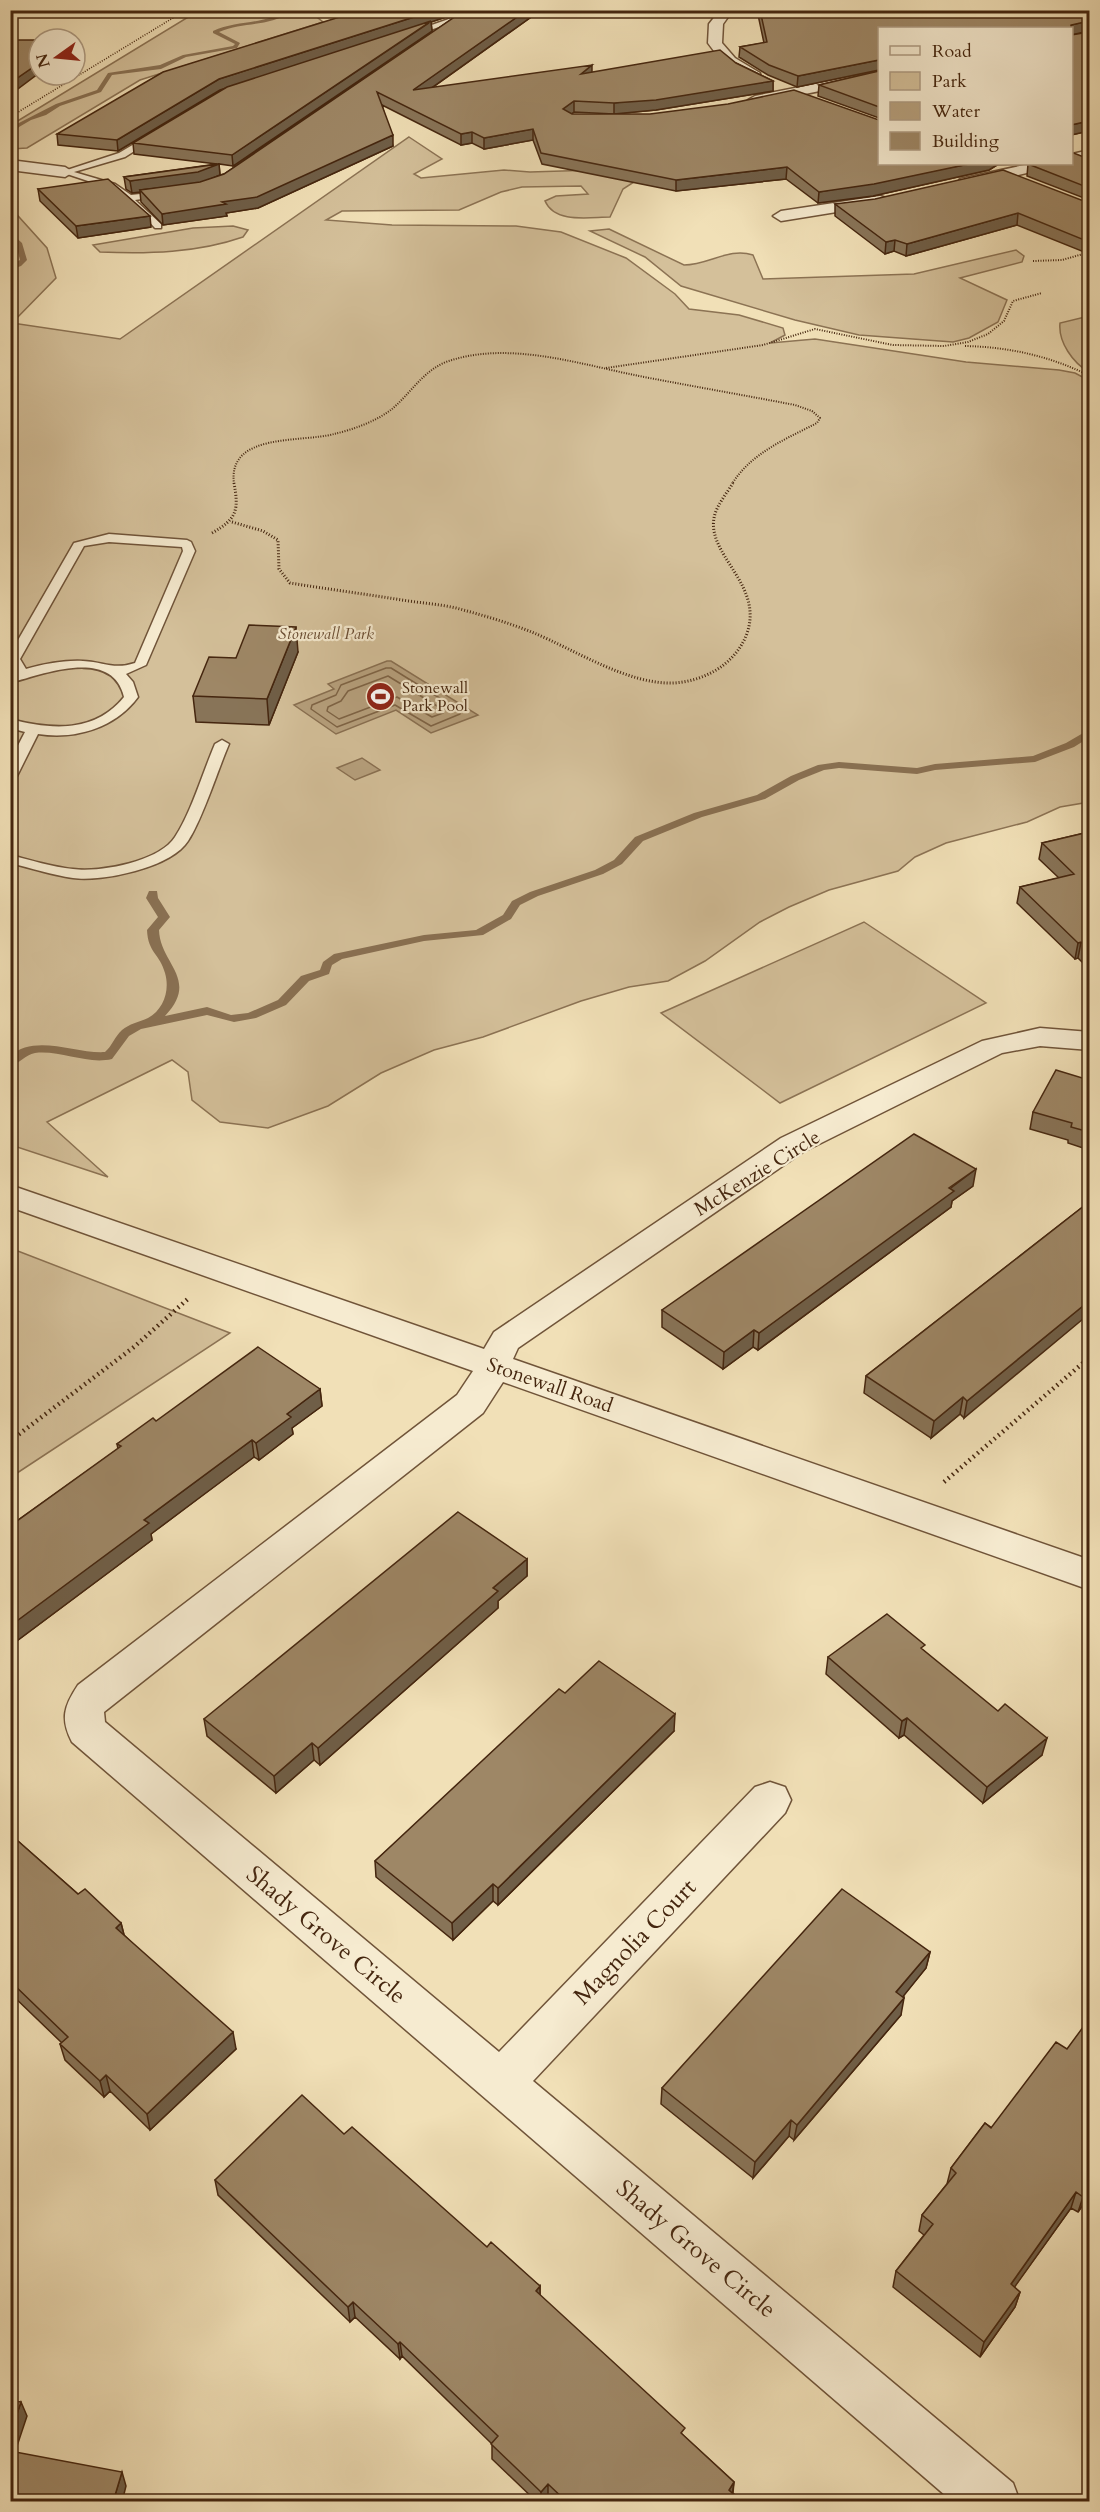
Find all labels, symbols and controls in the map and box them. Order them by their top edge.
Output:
north arrow [27,27,87,87]
legend [878,27,1073,165]
text: Road [932,39,972,64]
text: N [31,51,56,70]
text: Park [932,69,967,94]
text: Water [931,99,981,124]
text: Building [932,129,1000,154]
park label: Stonewall Park [278,623,374,645]
place label: Stonewall Park Pool [402,677,468,717]
sports icon: Stonewall Park Pool [365,681,397,713]
street label: McKenzie Circle [689,1123,825,1223]
street label: Stonewall Road [483,1351,617,1419]
street label: Shady Grove Circle [239,1858,413,2012]
street label: Magnolia Court [566,1871,704,2012]
street label: Shady Grove Circle [609,2172,783,2326]

